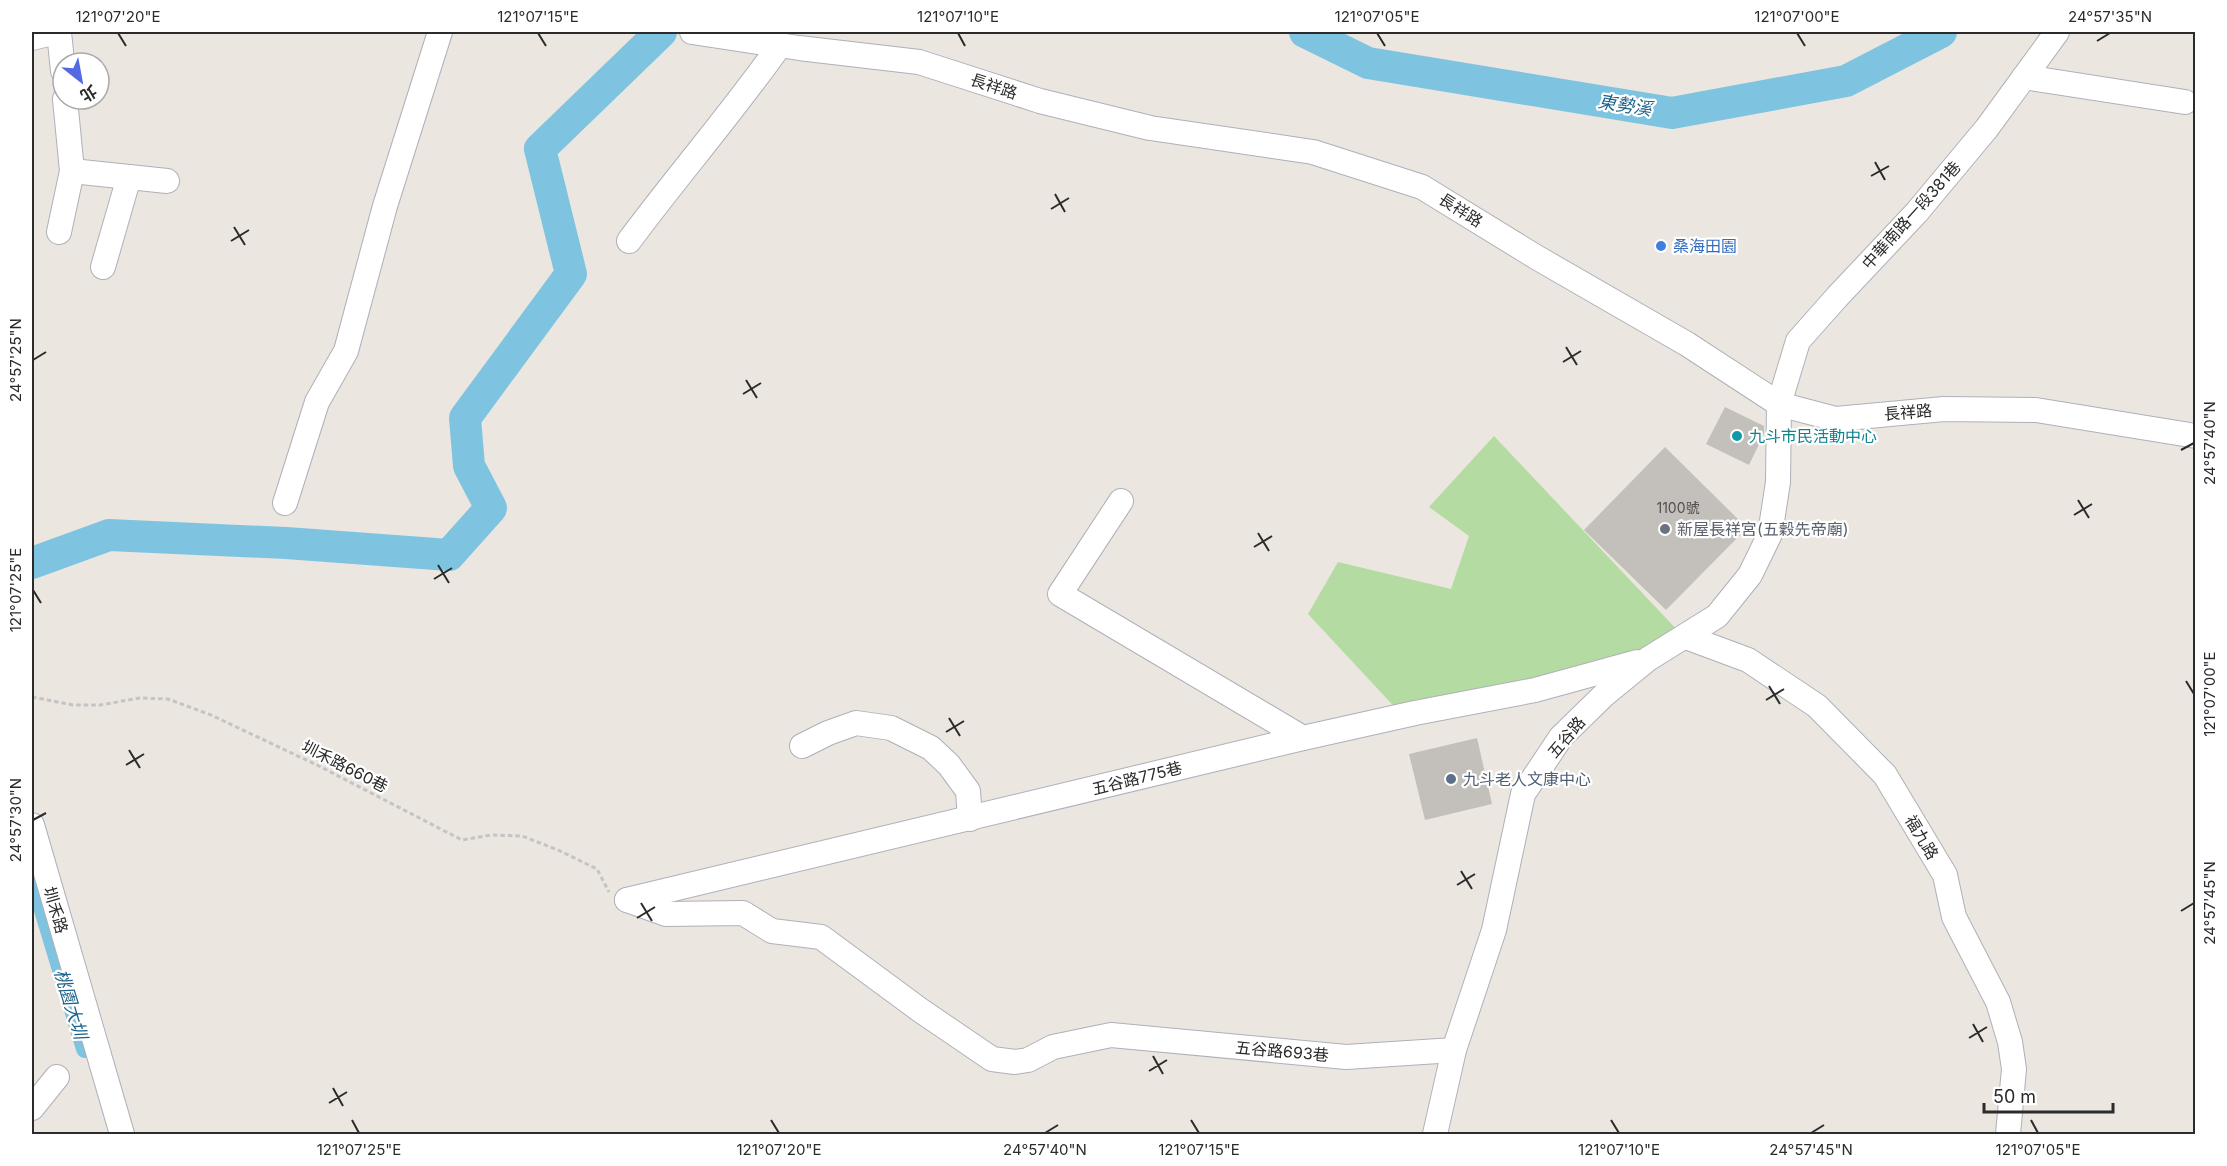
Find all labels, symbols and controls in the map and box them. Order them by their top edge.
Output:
text: 121°07'20"E [76,7,160,26]
text: 121°07'15"E [497,7,579,26]
text: 121°07'10"E [917,7,999,26]
text: 121°07'05"E [1335,7,1419,26]
text: 121°07'00"E [1754,7,1840,26]
text: 24°57'35"N [2068,7,2152,26]
north arrow [51,51,111,111]
street label: 長祥路 [968,69,1020,103]
text: 北 [77,81,101,107]
water label: 東勢溪 [1597,90,1656,120]
street label: 中華南路一段381巷 [1857,157,1965,273]
street label: 長祥路 [1435,189,1487,231]
place label: 桑海田園 [1673,236,1737,256]
marker: 桑海田園 [1654,239,1668,253]
text: 24°57'25"N [6,318,25,402]
street label: 長祥路 [1883,400,1933,424]
text: 24°57'40"N [2200,401,2219,485]
place label: 九斗市民活動中心 [1749,426,1877,446]
marker: 九斗市民活動中心 [1730,429,1744,443]
house number: 1100號 [1656,499,1700,516]
place label: 新屋長祥宮(五穀先帝廟) [1677,519,1849,539]
marker: 新屋長祥宮(五穀先帝廟) [1658,522,1672,536]
text: 121°07'25"E [6,548,25,632]
text: 121°07'00"E [2200,651,2219,737]
street label: 五谷路 [1543,712,1589,762]
street label: 圳禾路660巷 [299,736,391,796]
street label: 五谷路775巷 [1090,757,1184,799]
place label: 九斗老人文康中心 [1463,769,1591,789]
marker: 九斗老人文康中心 [1444,772,1458,786]
text: 24°57'30"N [6,778,25,862]
street label: 福九路 [1901,811,1943,863]
text: 24°57'45"N [2200,861,2219,945]
street label: 圳禾路 [40,884,72,936]
water label: 桃園大圳 [50,967,92,1044]
street label: 五谷路693巷 [1234,1037,1330,1065]
scale bar [1984,1076,2113,1114]
text: 50 m [1993,1086,2036,1107]
text: 121°07'25"E [317,1140,401,1159]
text: 121°07'20"E [737,1140,821,1159]
text: 24°57'40"N [1003,1140,1087,1159]
text: 121°07'15"E [1158,1140,1240,1159]
text: 121°07'10"E [1578,1140,1660,1159]
text: 24°57'45"N [1769,1140,1853,1159]
text: 121°07'05"E [1996,1140,2080,1159]

